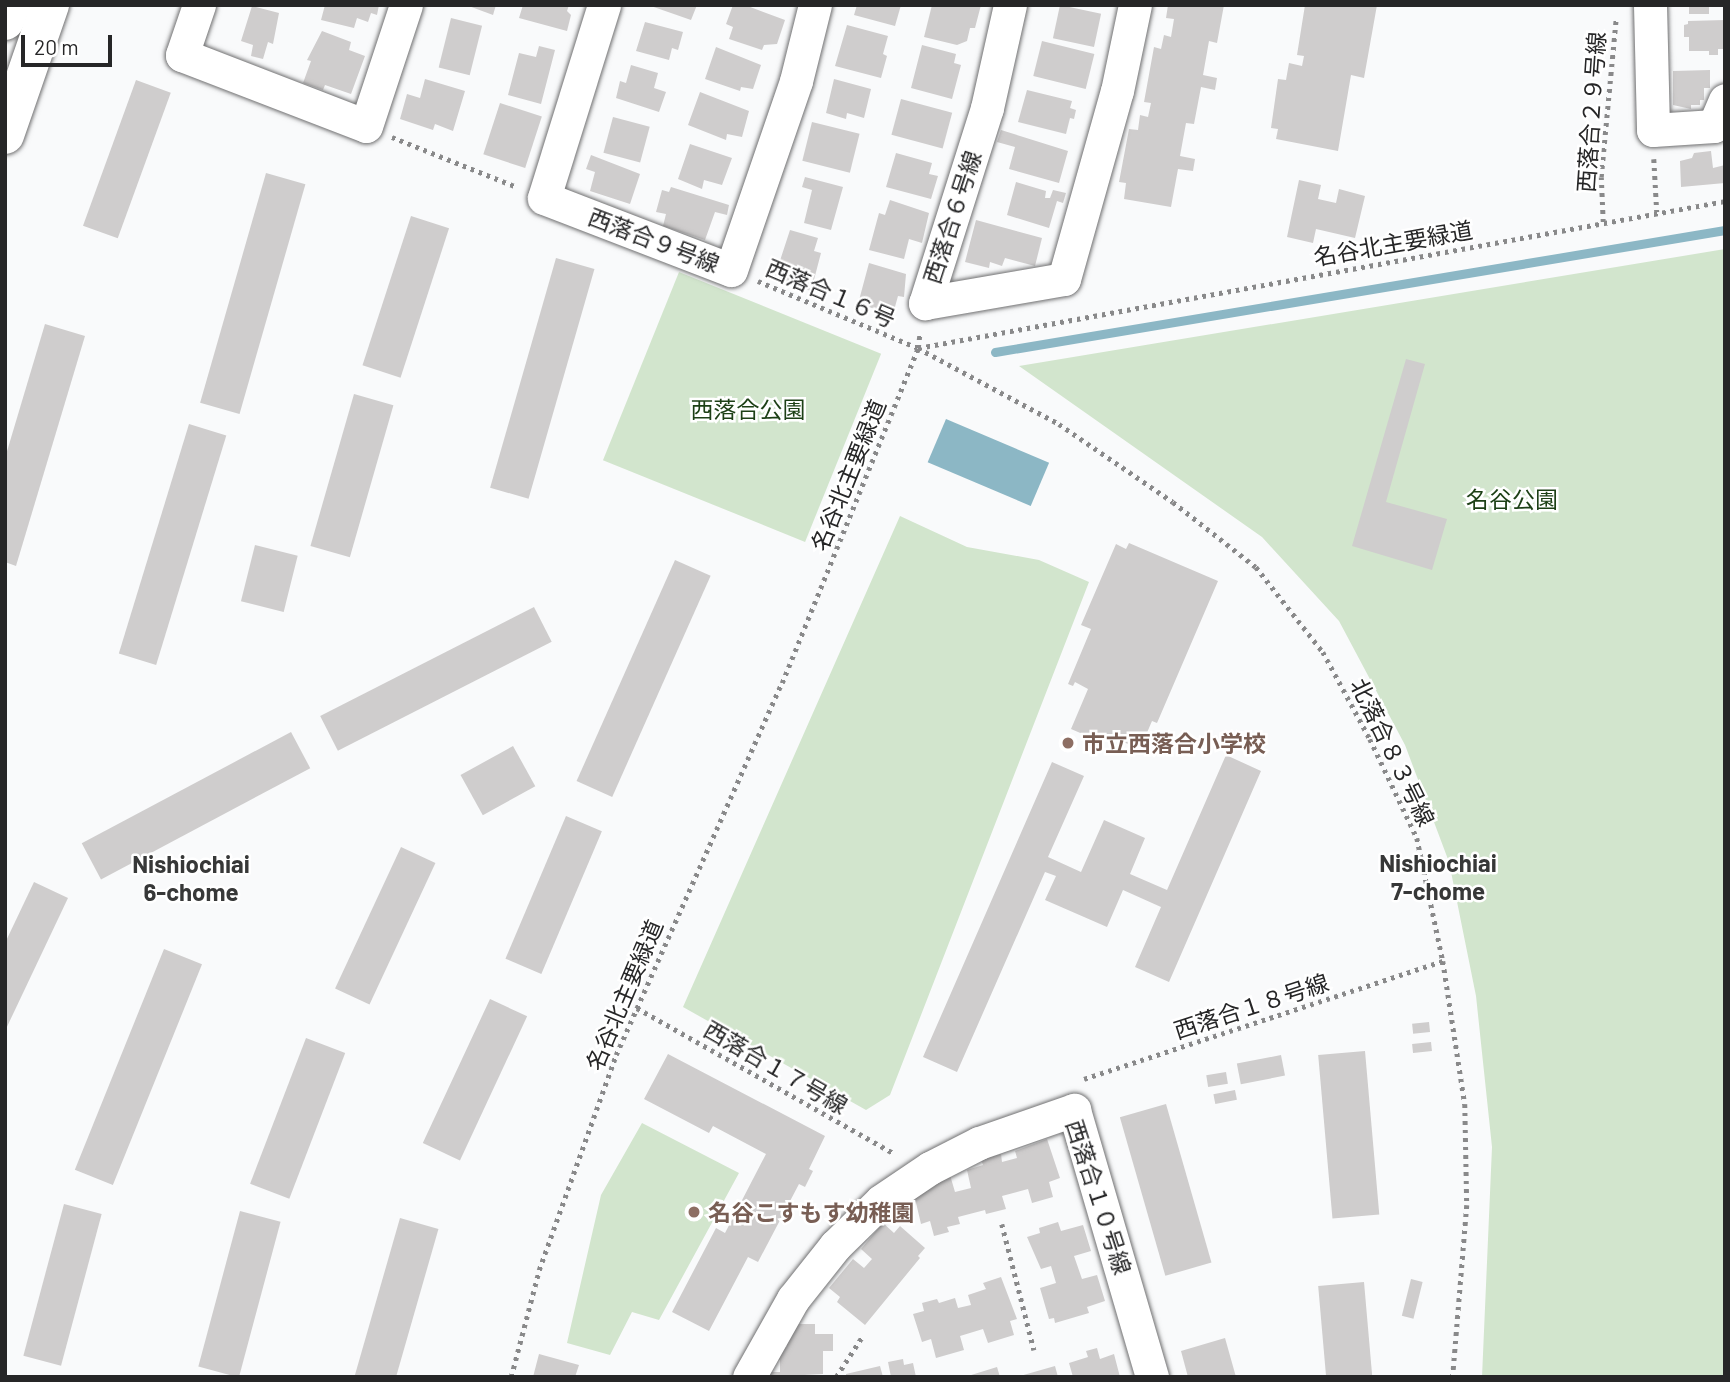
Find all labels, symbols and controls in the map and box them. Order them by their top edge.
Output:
scale bar [24,21,116,65]
street label: 西落合２９号線 [1572,31,1610,193]
text: 20 m [34,34,79,59]
street label: 西落合６号線 [918,147,986,287]
street label: 西落合９号線 [585,202,723,278]
street label: 名谷北主要緑道 [1311,215,1475,271]
street label: 西落合１６号 [762,253,900,333]
park label: 西落合公園 [691,395,805,423]
street label: 名谷北主要緑道 [805,395,891,555]
park label: 名谷公園 [1466,485,1558,513]
street label: 北落合８３号線 [1345,674,1441,830]
place label: 市立西落合小学校 [1082,729,1266,757]
marker: 市立西落合小学校 [1060,735,1076,751]
district label: Nishiochiai 7-chome [1379,849,1497,905]
district label: Nishiochiai 6-chome [132,850,250,906]
street label: 名谷北主要緑道 [580,916,668,1074]
street label: 西落合１８号線 [1170,968,1332,1044]
street label: 西落合１７号線 [699,1015,853,1119]
street label: 西落合１０号線 [1061,1116,1137,1278]
place label: 名谷こすもす幼稚園 [708,1198,915,1226]
marker: 名谷こすもす幼稚園 [686,1204,702,1220]

